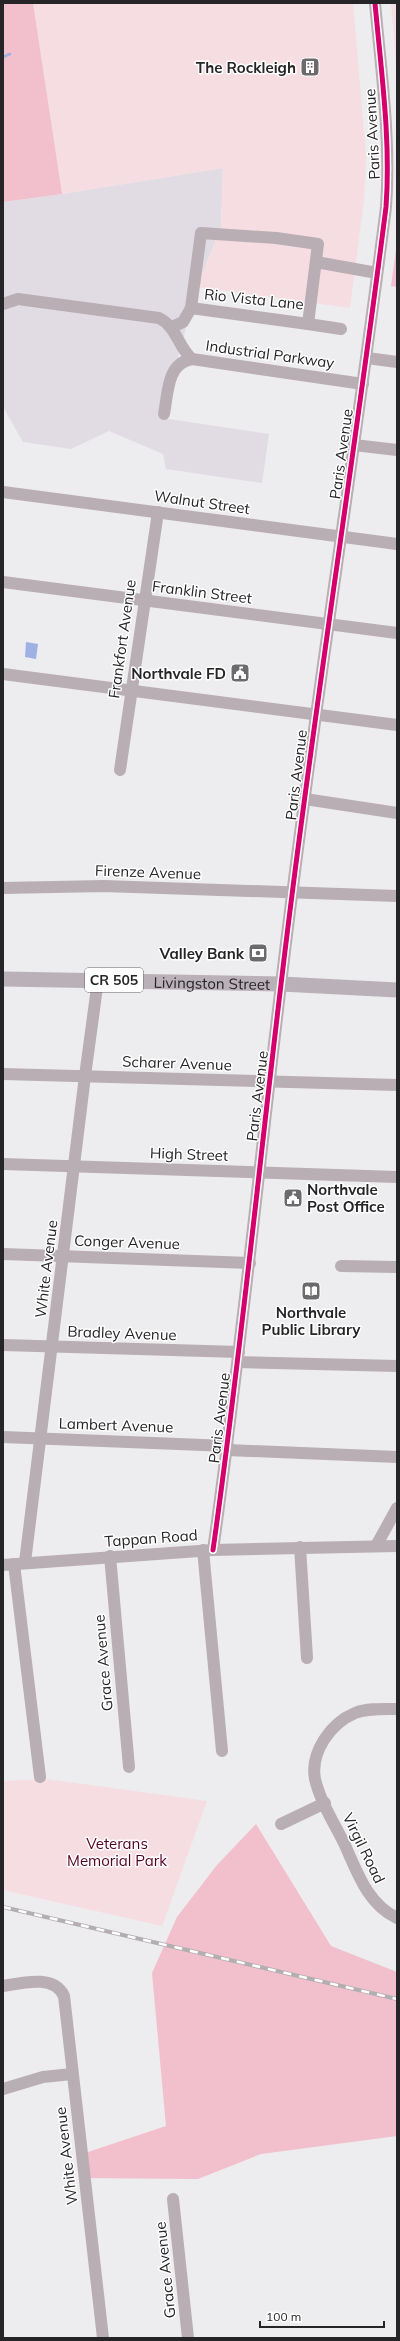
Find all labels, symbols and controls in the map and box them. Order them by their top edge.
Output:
building icon: The Rockleigh [299,56,321,78]
place label: The Rockleigh [196,58,296,77]
street label: Paris Avenue [360,88,384,180]
street label: Rio Vista Lane [203,284,305,314]
street label: Industrial Parkway [205,336,335,372]
street label: Paris Avenue [325,408,357,500]
street label: Walnut Street [153,486,251,518]
street label: Franklin Street [151,576,253,608]
street label: Frankfort Avenue [104,578,140,700]
public building icon: Northvale FD [229,662,251,684]
place label: Northvale FD [131,664,226,683]
street label: Paris Avenue [281,729,311,821]
street label: Firenze Avenue [95,861,201,883]
bank icon: Valley Bank [247,942,269,964]
place label: Valley Bank [159,944,245,963]
road number: CR 505 [85,968,143,992]
street label: Livingston Street [154,972,270,993]
street label: Paris Avenue [242,1050,272,1142]
street label: Scharer Avenue [122,1052,232,1074]
street label: High Street [150,1143,228,1165]
place label: Northvale Post Office [307,1180,385,1216]
public building icon: Northvale Post Office [282,1187,304,1209]
street label: White Avenue [31,1219,61,1319]
street label: Conger Avenue [74,1231,180,1253]
library icon: Northvale Public Library [300,1280,322,1302]
place label: Northvale Public Library [262,1303,361,1339]
street label: Bradley Avenue [67,1322,177,1344]
street label: Paris Avenue [204,1372,234,1464]
street label: Lambert Avenue [58,1414,174,1436]
street label: Tappan Road [104,1525,198,1551]
street label: Grace Avenue [89,1614,117,1712]
street label: Virgil Road [339,1810,389,1886]
park label: Veterans Memorial Park [67,1834,167,1870]
street label: White Avenue [51,2106,81,2206]
street label: Grace Avenue [150,2221,180,2319]
scale bar [260,2303,384,2329]
text: 100 m [266,2309,301,2324]

